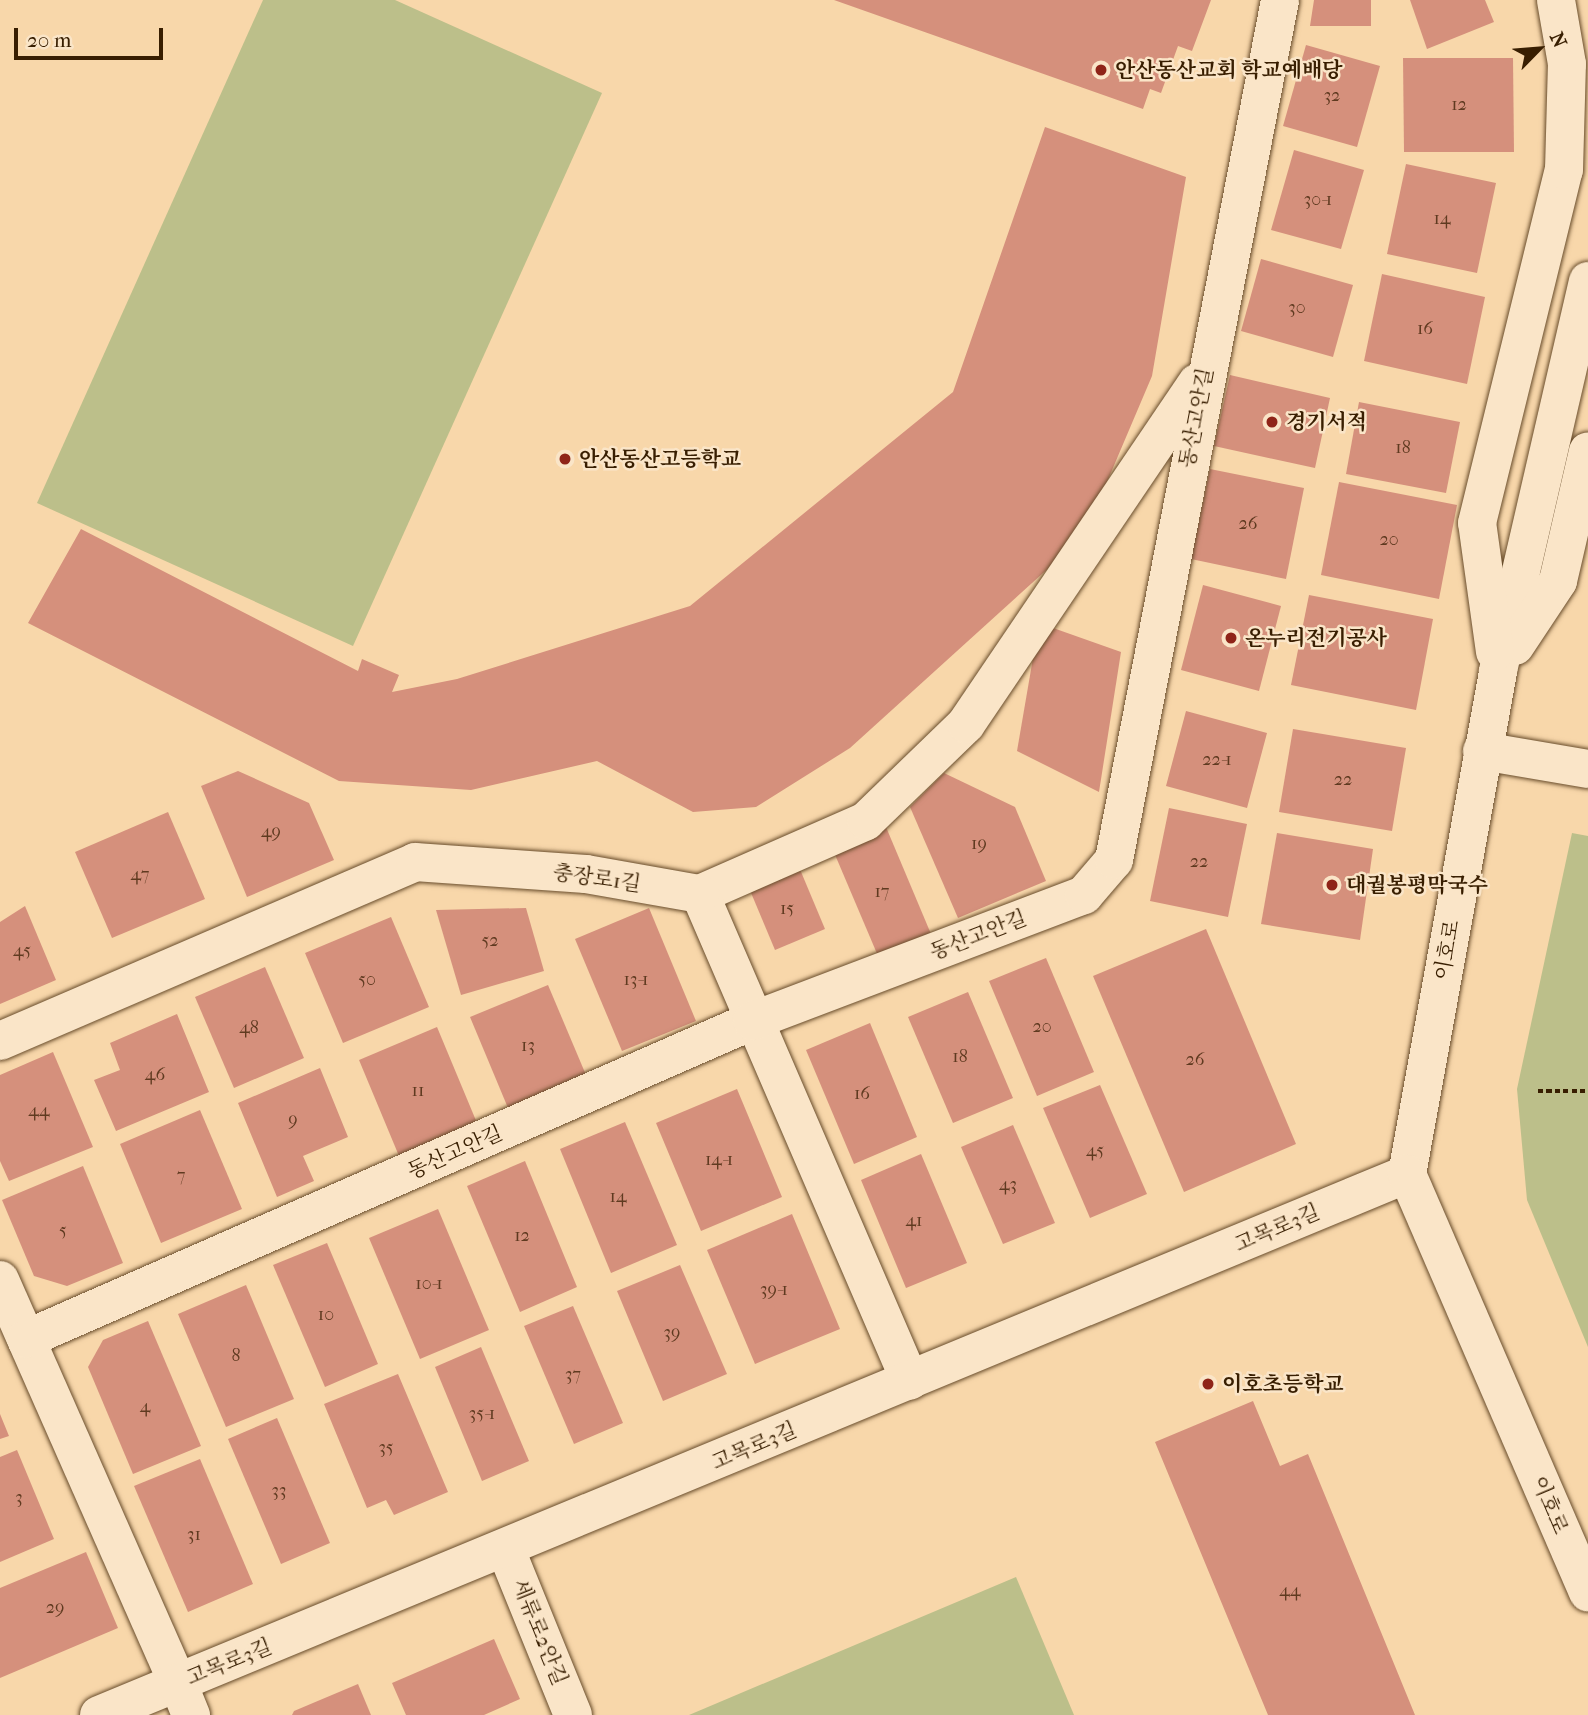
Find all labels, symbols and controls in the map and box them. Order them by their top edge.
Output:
scale bar [18,14,166,58]
north arrow [1504,14,1574,84]
text: 20 m [27,28,71,52]
text: N [1545,29,1571,51]
place label: 안산동산교회 학교예배당 [1115,57,1343,83]
marker: 안산동산교회 학교예배당 [1093,62,1109,78]
house number: 32 [1324,85,1340,107]
house number: 12 [1451,94,1467,116]
house number: 30-1 [1304,189,1332,211]
house number: 14 [1433,208,1451,230]
house number: 30 [1288,297,1306,319]
house number: 16 [1417,318,1433,340]
street label: 동산고안길 [1174,366,1218,470]
place label: 경기서적 [1286,409,1367,435]
marker: 경기서적 [1264,414,1280,430]
house number: 18 [1395,437,1411,459]
place label: 안산동산고등학교 [579,446,741,472]
marker: 안산동산고등학교 [557,451,573,467]
house number: 26 [1238,513,1258,535]
house number: 20 [1379,529,1399,551]
place label: 온누리전기공사 [1245,625,1387,651]
marker: 온누리전기공사 [1223,630,1239,646]
house number: 22-1 [1202,749,1232,771]
house number: 22 [1334,769,1352,791]
house number: 49 [261,821,281,843]
house number: 19 [971,833,987,855]
house number: 22 [1190,851,1208,873]
street label: 충장로1길 [551,859,643,897]
house number: 47 [131,864,149,886]
place label: 대궐봉평막국수 [1346,872,1488,898]
marker: 대궐봉평막국수 [1324,877,1340,893]
house number: 17 [874,881,890,903]
house number: 15 [780,898,794,920]
street label: 동산고안길 [926,905,1030,965]
street label: 이호로 [1429,918,1465,982]
house number: 52 [481,930,499,952]
house number: 45 [13,940,31,962]
house number: 50 [358,969,376,991]
house number: 13-1 [624,969,648,991]
house number: 20 [1032,1016,1052,1038]
house number: 48 [239,1017,259,1039]
house number: 13 [521,1035,535,1057]
house number: 18 [952,1046,968,1068]
house number: 26 [1185,1049,1205,1071]
house number: 46 [145,1064,165,1086]
house number: 11 [412,1080,424,1102]
house number: 16 [854,1083,870,1105]
house number: 44 [28,1100,50,1122]
house number: 9 [288,1109,298,1131]
street label: 동산고안길 [404,1120,506,1184]
house number: 45 [1086,1140,1104,1162]
house number: 14-1 [705,1149,733,1171]
house number: 7 [177,1165,185,1187]
house number: 43 [999,1174,1017,1196]
house number: 14 [609,1186,627,1208]
street label: 고목로3길 [1231,1199,1323,1257]
house number: 41 [905,1210,923,1232]
house number: 5 [59,1220,67,1242]
house number: 12 [514,1225,530,1247]
house number: 10-1 [415,1273,443,1295]
house number: 39-1 [760,1279,788,1301]
house number: 10 [318,1304,334,1326]
house number: 39 [664,1322,680,1344]
house number: 8 [231,1345,241,1367]
house number: 37 [565,1364,581,1386]
place label: 이호초등학교 [1222,1371,1344,1397]
marker: 이호초등학교 [1200,1376,1216,1392]
house number: 4 [140,1396,150,1418]
house number: 35-1 [469,1403,495,1425]
street label: 고목로3길 [708,1417,800,1475]
house number: 35 [378,1437,394,1459]
street label: 이호로 [1527,1472,1573,1538]
house number: 33 [272,1480,286,1502]
house number: 3 [15,1487,23,1509]
house number: 31 [187,1524,201,1546]
street label: 세류로2안길 [507,1575,573,1689]
house number: 44 [1279,1580,1301,1602]
house number: 29 [46,1597,64,1619]
street label: 고목로3길 [183,1634,275,1690]

